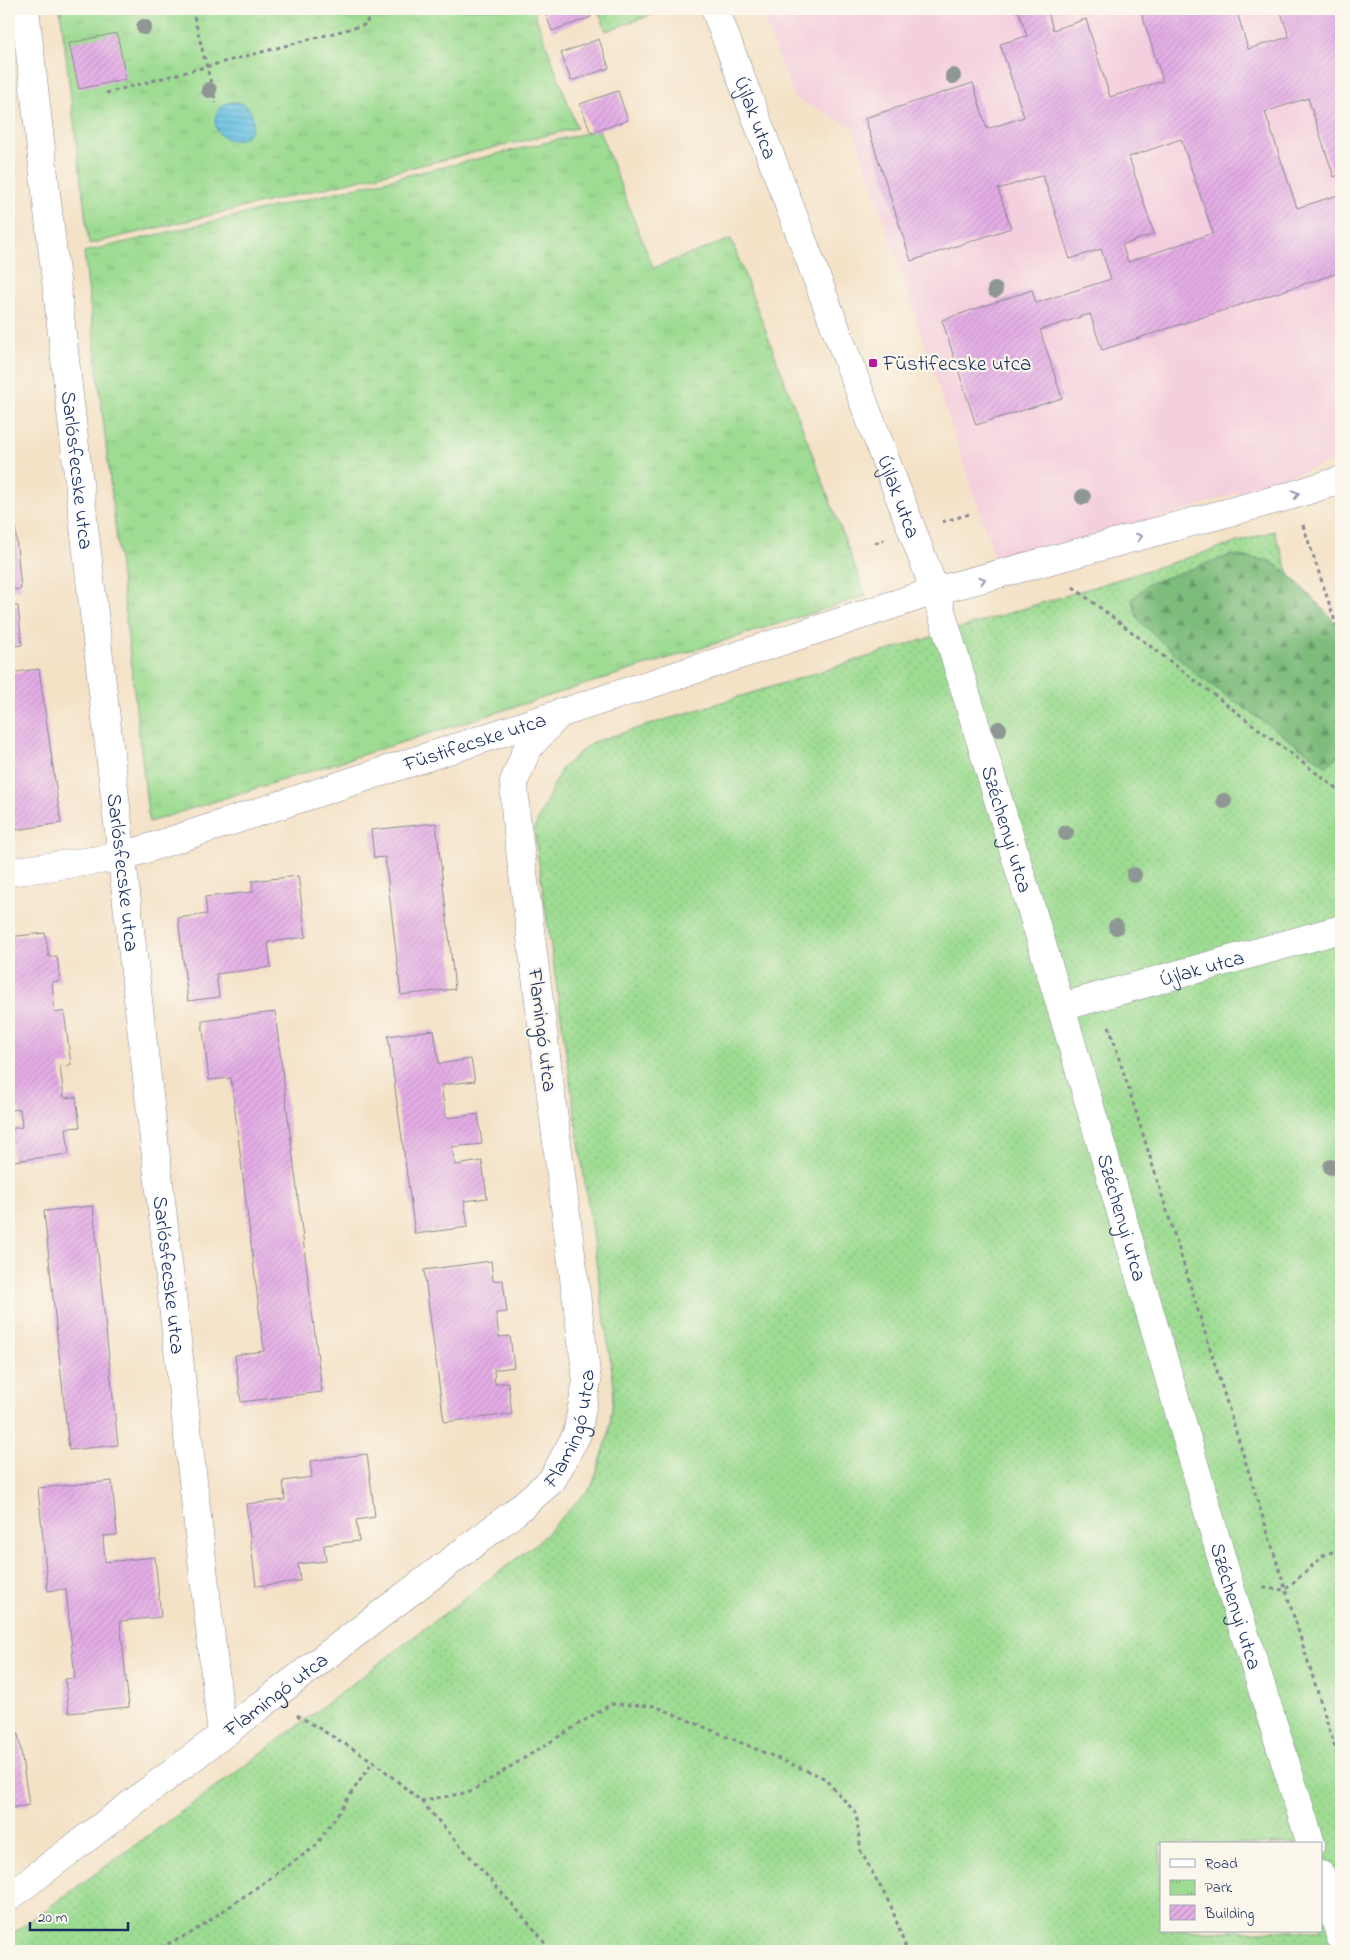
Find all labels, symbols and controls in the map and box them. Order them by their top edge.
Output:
street label: Újlak utca [725,72,783,164]
place label: Füstifecske utca [882,350,1031,380]
marker: Füstifecske utca [867,357,879,369]
street label: Sarlósfecske utca [52,389,100,551]
street label: Újlak utca [868,451,927,543]
one-way arrow [1291,490,1299,500]
one-way arrow [1135,533,1143,543]
one-way arrow [978,575,986,585]
street label: Füstifecske utca [399,706,550,781]
street label: Széchenyi utca [972,763,1039,897]
street label: Sarlósfecske utca [98,792,145,953]
street label: Újlak utca [1156,944,1248,996]
street label: Flamingó utca [516,966,563,1094]
street label: Széchenyi utca [1088,1151,1153,1285]
street label: Sarlósfecske utca [144,1194,191,1356]
street label: Flamingó utca [538,1368,604,1498]
street label: Széchenyi utca [1201,1540,1268,1674]
street label: Flamingó utca [218,1646,335,1746]
legend [1160,1842,1322,1932]
text: Road [1205,1853,1238,1875]
text: Park [1205,1877,1233,1899]
scale bar [30,1900,128,1932]
text: Building [1204,1903,1254,1926]
text: 20 m [38,1907,68,1929]

